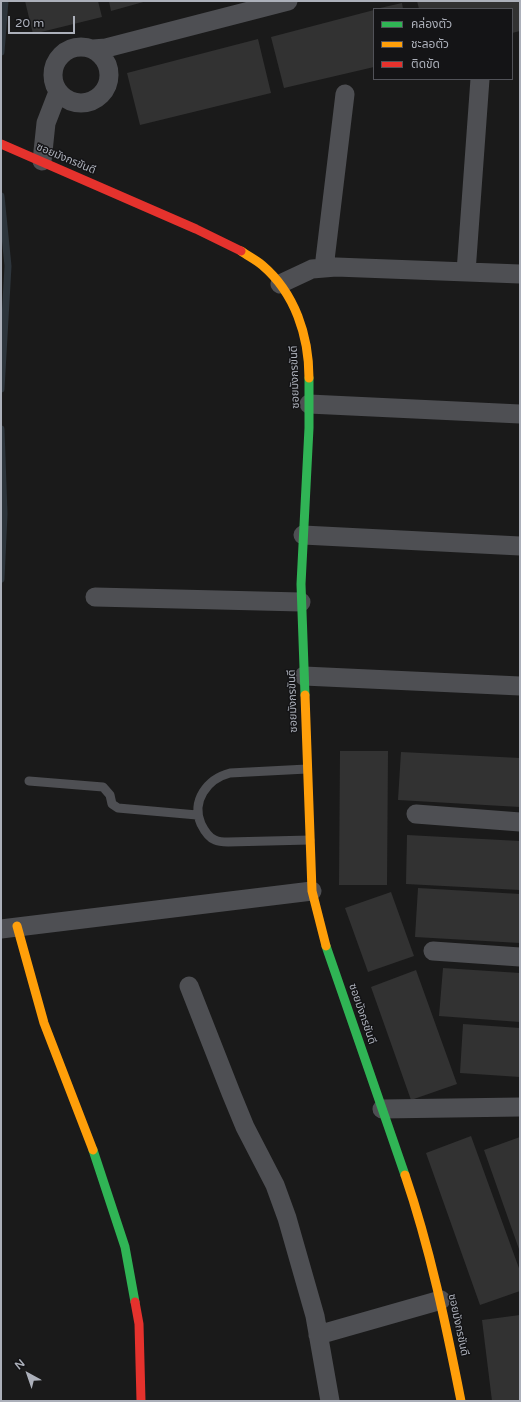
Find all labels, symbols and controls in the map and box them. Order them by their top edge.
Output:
scale bar [10,8,77,34]
legend [373,8,513,80]
text: 20 m [15,16,44,30]
text: คล่องตัว [411,17,452,31]
text: ชะลอตัว [411,37,449,51]
text: ติดขัด [411,57,440,71]
street label: ซอยมังกรขันดี [34,141,98,177]
street label: ซอยมังกรขันดี [287,345,303,409]
street label: ซอยมังกรขันดี [285,669,301,733]
street label: ซอยมังกรขันดี [345,982,379,1046]
street label: ซอยมังกรขันดี [445,1293,471,1357]
north arrow [8,1354,48,1394]
text: N [12,1357,28,1372]

